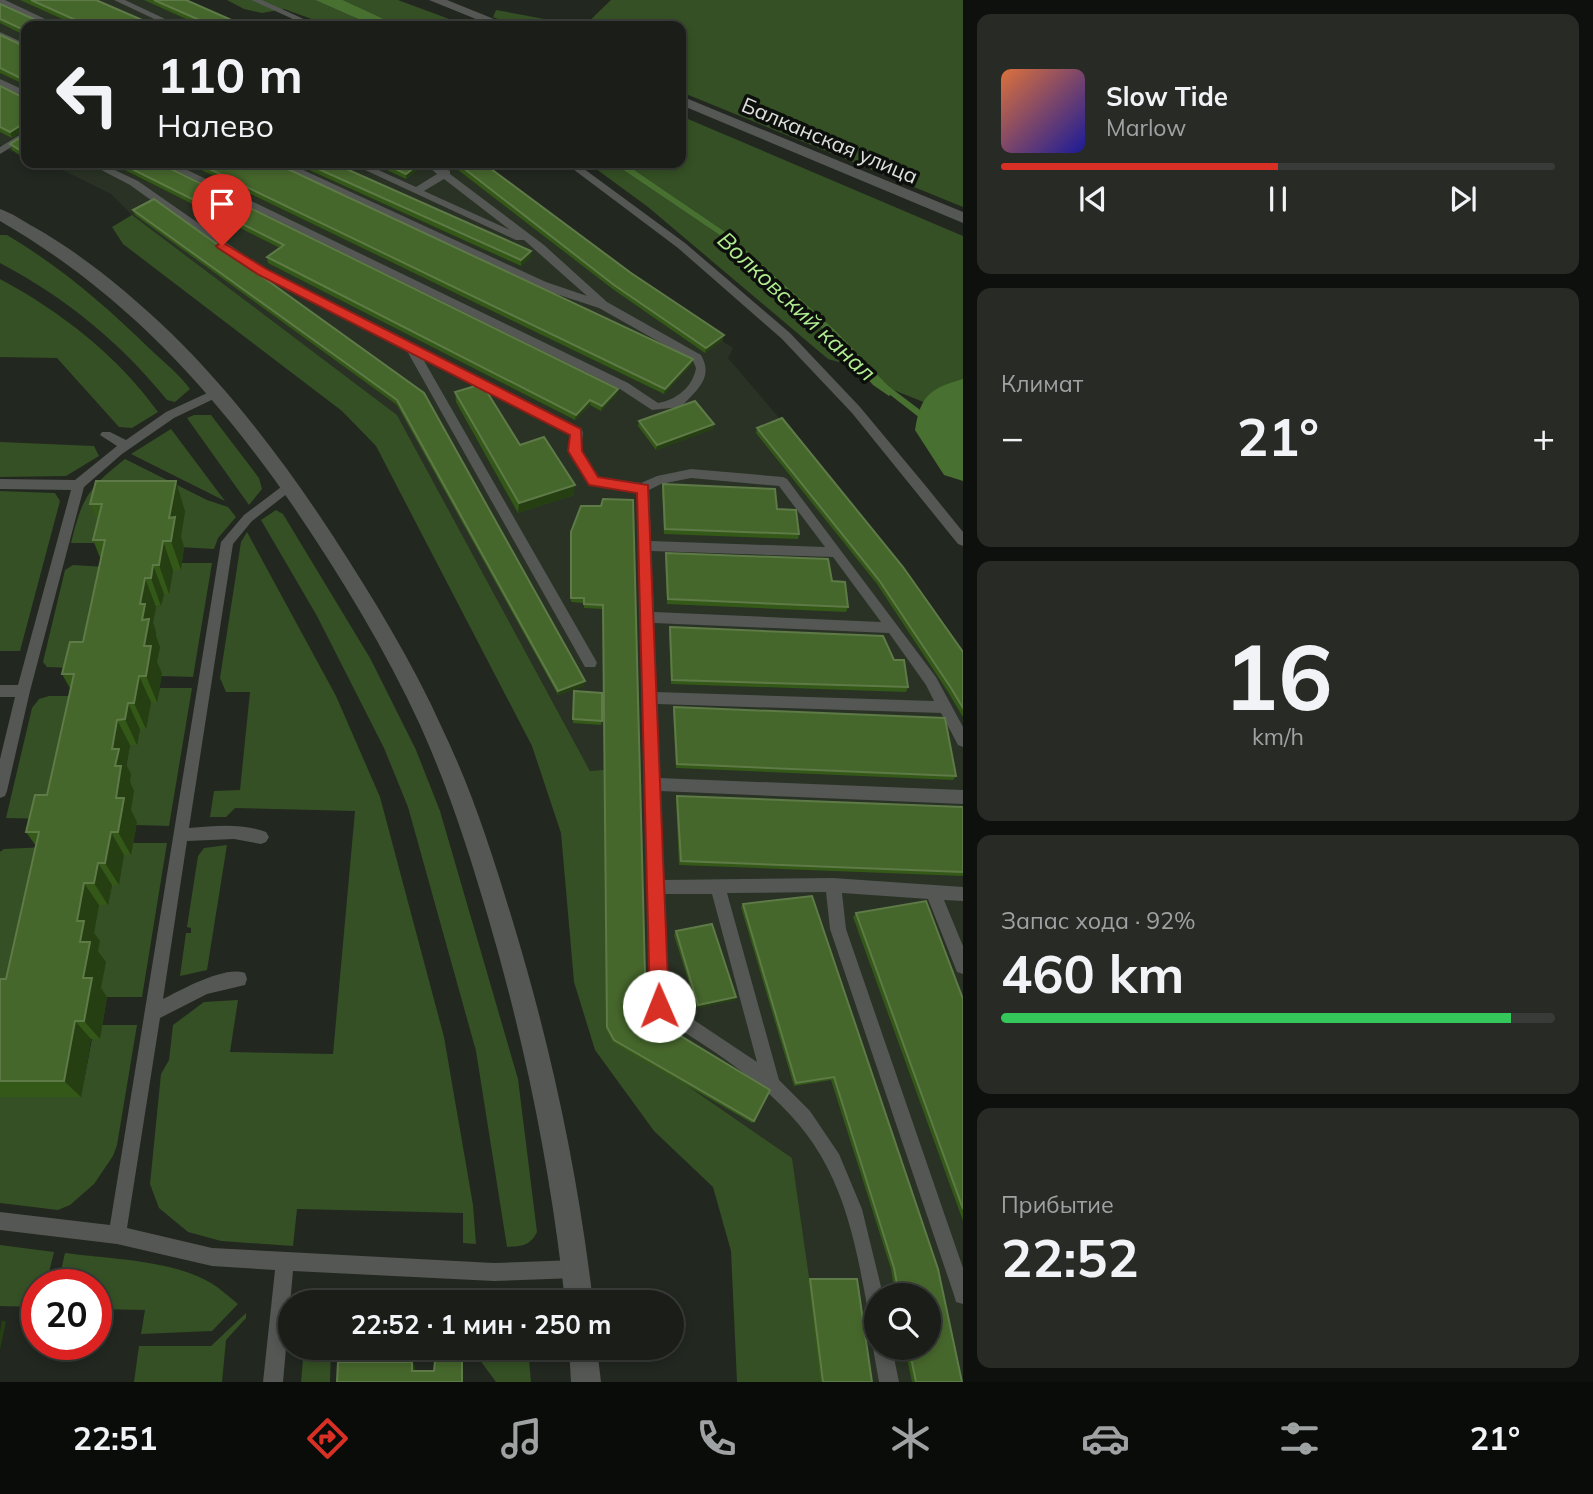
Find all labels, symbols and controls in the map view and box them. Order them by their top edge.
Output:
text: 110 m [157,44,303,105]
icon: left [42,49,133,140]
text: Slow Tide [1106,80,1228,113]
street label: Балканская улица [738,91,922,189]
text: Налево [157,105,274,145]
text: Marlow [1106,113,1186,142]
pin [192,174,252,246]
icon: previous [1074,180,1112,218]
icon: pause [1259,180,1297,218]
icon: next [1444,180,1482,218]
icon: arrive [203,185,241,223]
water label: Волковский канал [712,225,882,387]
text: Климат [1001,369,1083,398]
text: 21° [1237,404,1319,469]
text: − [1001,413,1024,461]
text: + [1532,413,1555,461]
text: 16 [1223,619,1333,733]
text: km/h [1252,722,1304,751]
text: Запас хода · 92% [1001,906,1196,935]
text: 460 km [1001,941,1184,1006]
position arrow [622,969,696,1043]
text: Прибытие [1001,1190,1114,1219]
text: 22:52 [1001,1225,1139,1290]
speed limit sign: 20 [21,1269,112,1360]
map controls [864,1283,941,1360]
button: search [864,1283,941,1360]
text: 22:52 · 1 мин · 250 m [351,1308,611,1341]
icon: directions [303,1414,352,1463]
icon: music [497,1414,546,1463]
icon: phone [692,1414,741,1463]
icon: climate [886,1414,935,1463]
icon: car [1081,1414,1130,1463]
icon: filters [1275,1414,1324,1463]
text: 22:51 [73,1418,157,1458]
text: 21° [1470,1418,1520,1458]

